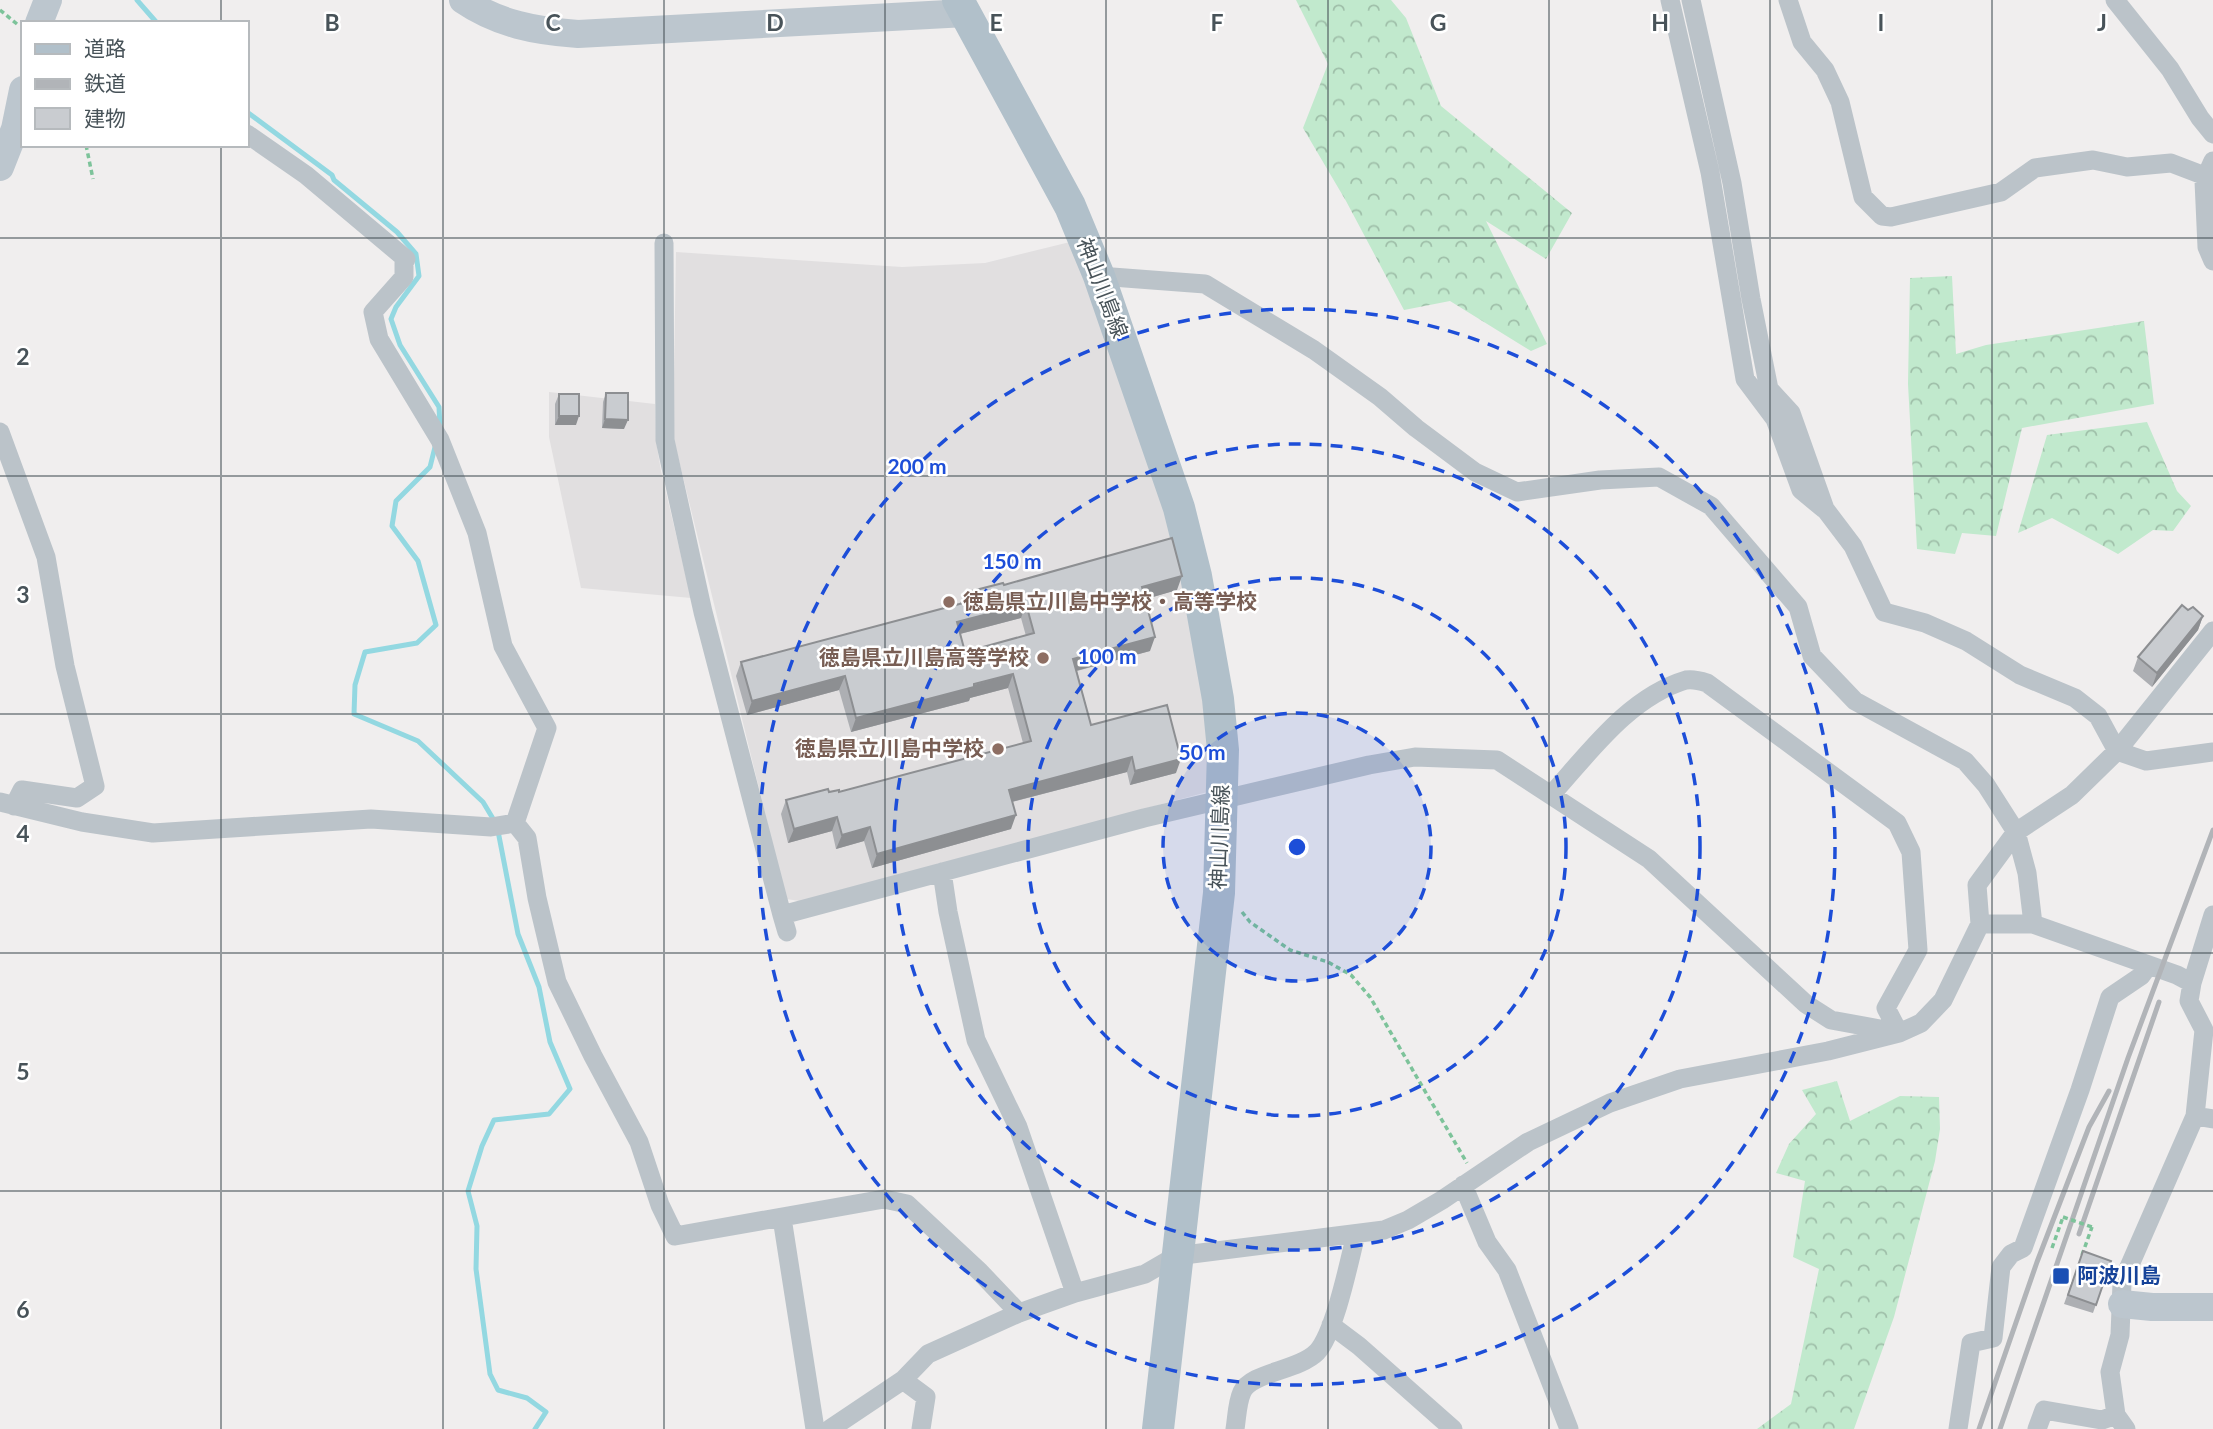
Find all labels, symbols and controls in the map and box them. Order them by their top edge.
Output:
text: B [324,8,340,36]
text: C [545,8,561,36]
text: D [766,8,784,36]
text: E [989,8,1003,36]
text: F [1210,8,1224,36]
text: G [1430,8,1446,36]
text: H [1651,8,1669,36]
text: I [1878,8,1884,36]
text: J [2097,8,2107,36]
legend [21,21,248,147]
text: 道路 [84,35,126,60]
text: 鉄道 [84,70,126,95]
text: 建物 [84,105,126,130]
street label: 神山川島線 [1073,234,1134,341]
text: 2 [16,342,30,370]
text: 200 m [887,453,947,478]
text: 150 m [982,548,1042,573]
text: 3 [16,580,30,608]
place label: 徳島県立川島中学校・高等学校 [963,588,1257,613]
marker: 徳島県立川島中学校・高等学校 [941,594,957,610]
text: 100 m [1077,643,1137,668]
place label: 徳島県立川島高等学校 [819,644,1029,669]
marker: 徳島県立川島高等学校 [1035,650,1051,666]
place label: 徳島県立川島中学校 [795,735,984,760]
text: 50 m [1178,739,1226,764]
marker: 徳島県立川島中学校 [990,741,1006,757]
street label: 神山川島線 [1204,784,1233,890]
text: 4 [16,819,30,847]
centre of rings [1285,835,1309,859]
text: 5 [16,1057,30,1085]
place label: 阿波川島 [2077,1262,2161,1287]
marker: 阿波川島 [2051,1266,2071,1286]
text: 6 [16,1295,30,1323]

